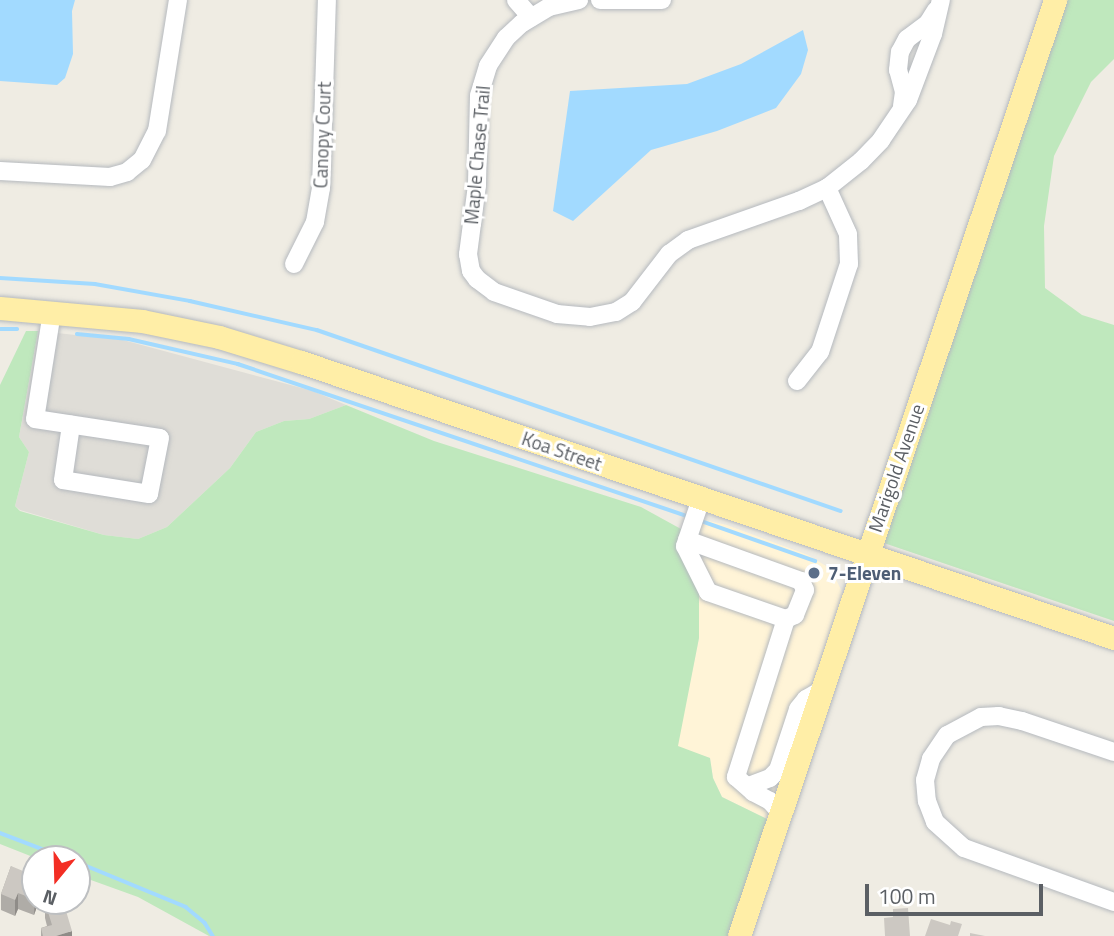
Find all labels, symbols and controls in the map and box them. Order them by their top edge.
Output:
street label: Canopy Court [309,81,335,189]
street label: Maple Chase Trail [460,85,494,225]
street label: Marigold Avenue [863,401,929,535]
street label: Koa Street [519,427,605,475]
place label: 7-Eleven [828,562,901,584]
marker: 7-Eleven [806,565,822,581]
north arrow [21,845,91,915]
scale bar [869,870,1048,914]
text: 100 m [878,880,935,912]
text: N [39,883,61,914]

